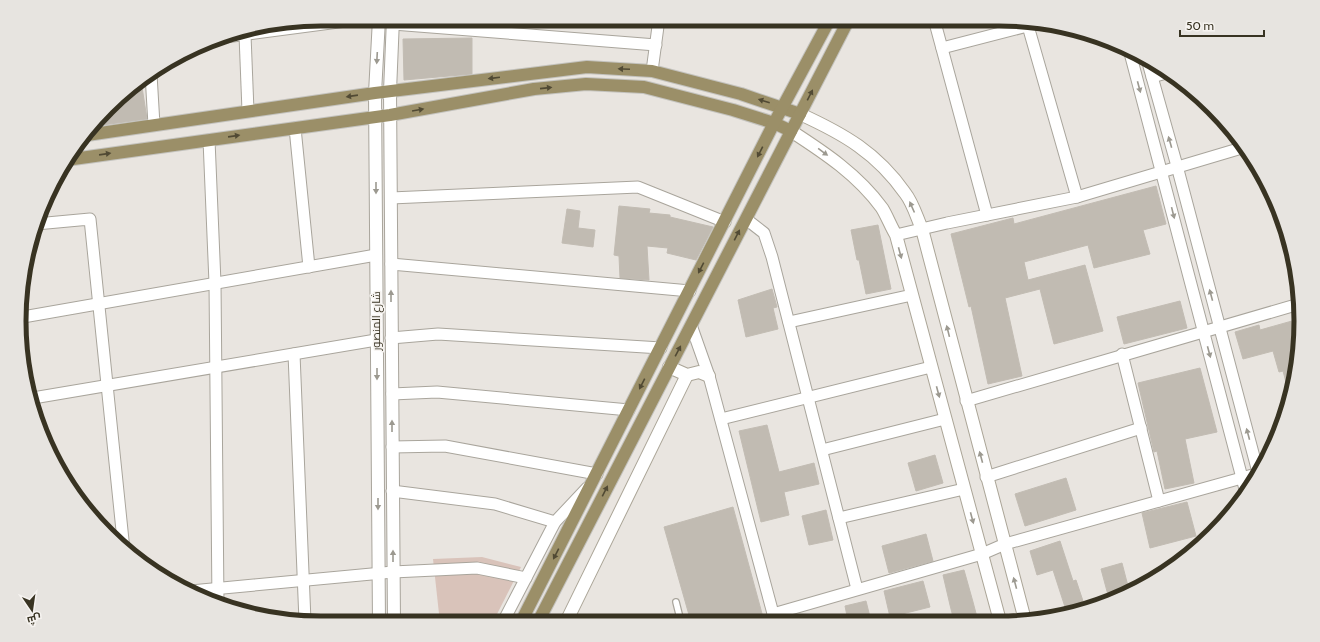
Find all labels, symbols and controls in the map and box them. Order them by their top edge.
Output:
scale bar [1180,12,1264,38]
text: 50 m [1186,18,1214,33]
one-way arrow [374,52,380,65]
one-way arrow [618,66,630,73]
one-way arrow [488,75,500,81]
one-way arrow [1136,81,1142,93]
one-way arrow [540,85,552,91]
one-way arrow [807,89,813,101]
one-way arrow [345,93,358,99]
one-way arrow [757,98,769,104]
one-way arrow [412,106,424,112]
one-way arrow [228,133,240,139]
one-way arrow [1167,136,1173,148]
one-way arrow [756,147,763,158]
one-way arrow [818,148,829,157]
one-way arrow [99,151,111,157]
one-way arrow [373,182,379,195]
one-way arrow [909,201,915,212]
one-way arrow [1170,206,1176,219]
one-way arrow [734,229,741,241]
one-way arrow [898,247,904,259]
one-way arrow [698,263,704,274]
one-way arrow [1208,288,1214,300]
one-way arrow [388,289,394,302]
street label: شارع المنصور [369,291,384,352]
one-way arrow [945,325,951,337]
one-way arrow [675,345,681,356]
one-way arrow [1206,346,1212,358]
one-way arrow [374,368,380,381]
one-way arrow [639,379,645,390]
one-way arrow [935,386,941,398]
one-way arrow [389,419,395,432]
one-way arrow [1245,428,1251,440]
one-way arrow [978,451,984,463]
one-way arrow [602,485,608,497]
one-way arrow [375,498,381,511]
one-way arrow [969,512,975,524]
one-way arrow [553,548,559,560]
one-way arrow [390,549,396,562]
one-way arrow [1012,577,1018,589]
north arrow [12,590,52,630]
text: ش [26,611,43,628]

